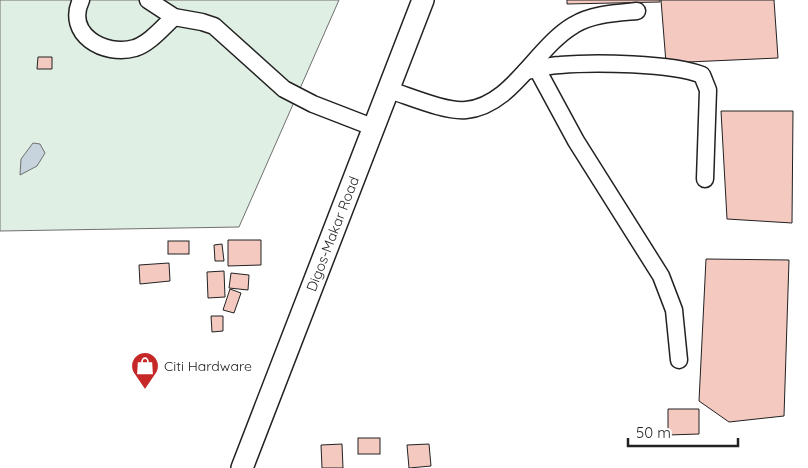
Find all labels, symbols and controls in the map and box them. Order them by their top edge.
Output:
street label: Digos-Makar Road [302,174,363,294]
shop icon: Citi Hardware [130,351,160,390]
place label: Citi Hardware [164,357,252,375]
scale bar [628,416,738,448]
text: 50 m [636,423,671,442]

